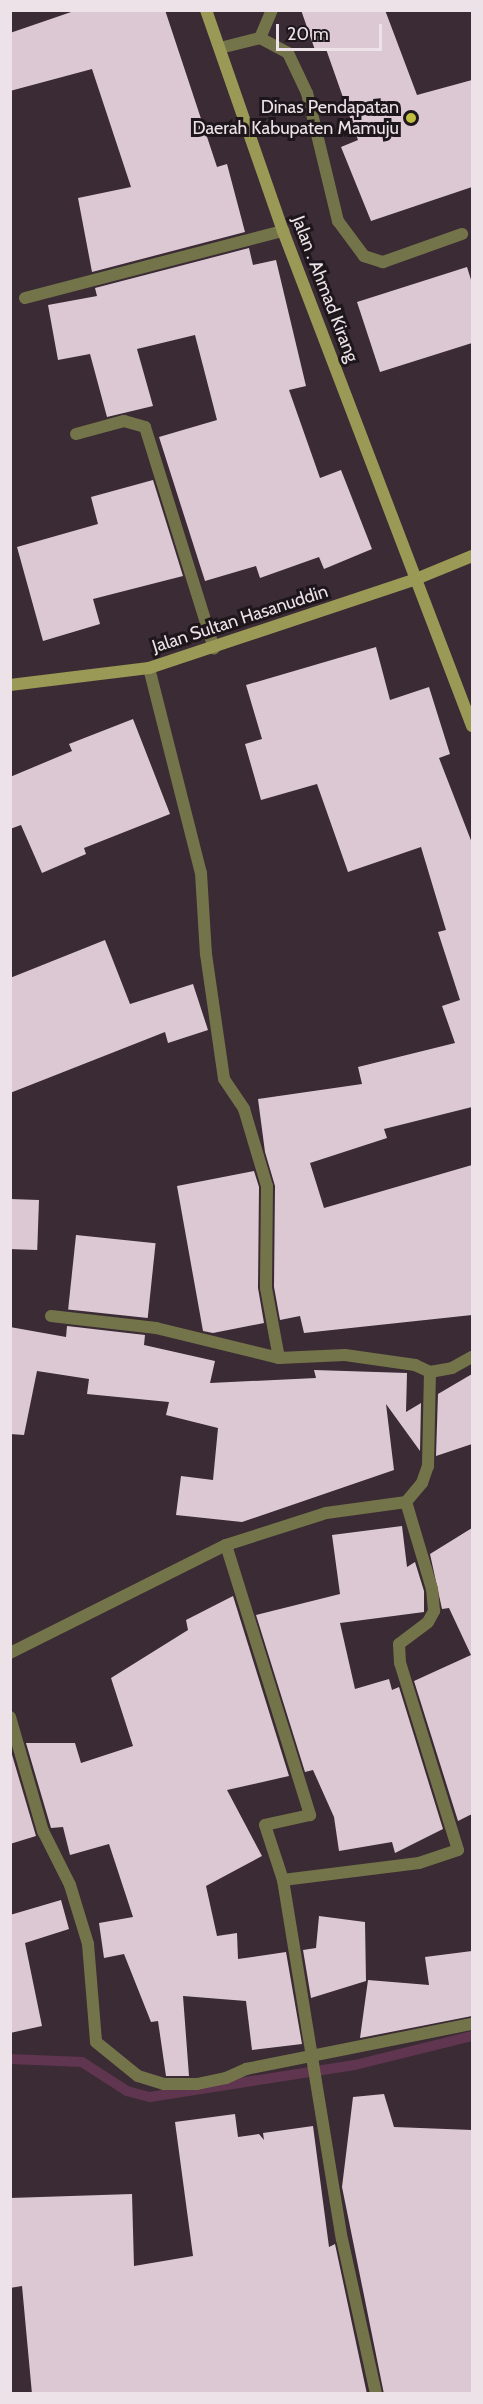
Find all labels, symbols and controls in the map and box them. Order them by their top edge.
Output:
scale bar [279,12,386,50]
text: 20 m [287,23,329,45]
place label: Dinas Pendapatan Daerah Kabupaten Mamuju [193,97,399,140]
marker: Dinas Pendapatan Daerah Kabupaten Mamuju [404,111,418,125]
street label: Jalan . Ahmad Kirang [287,213,363,365]
street label: Jalan Sultan Hasanuddin [149,580,331,658]

